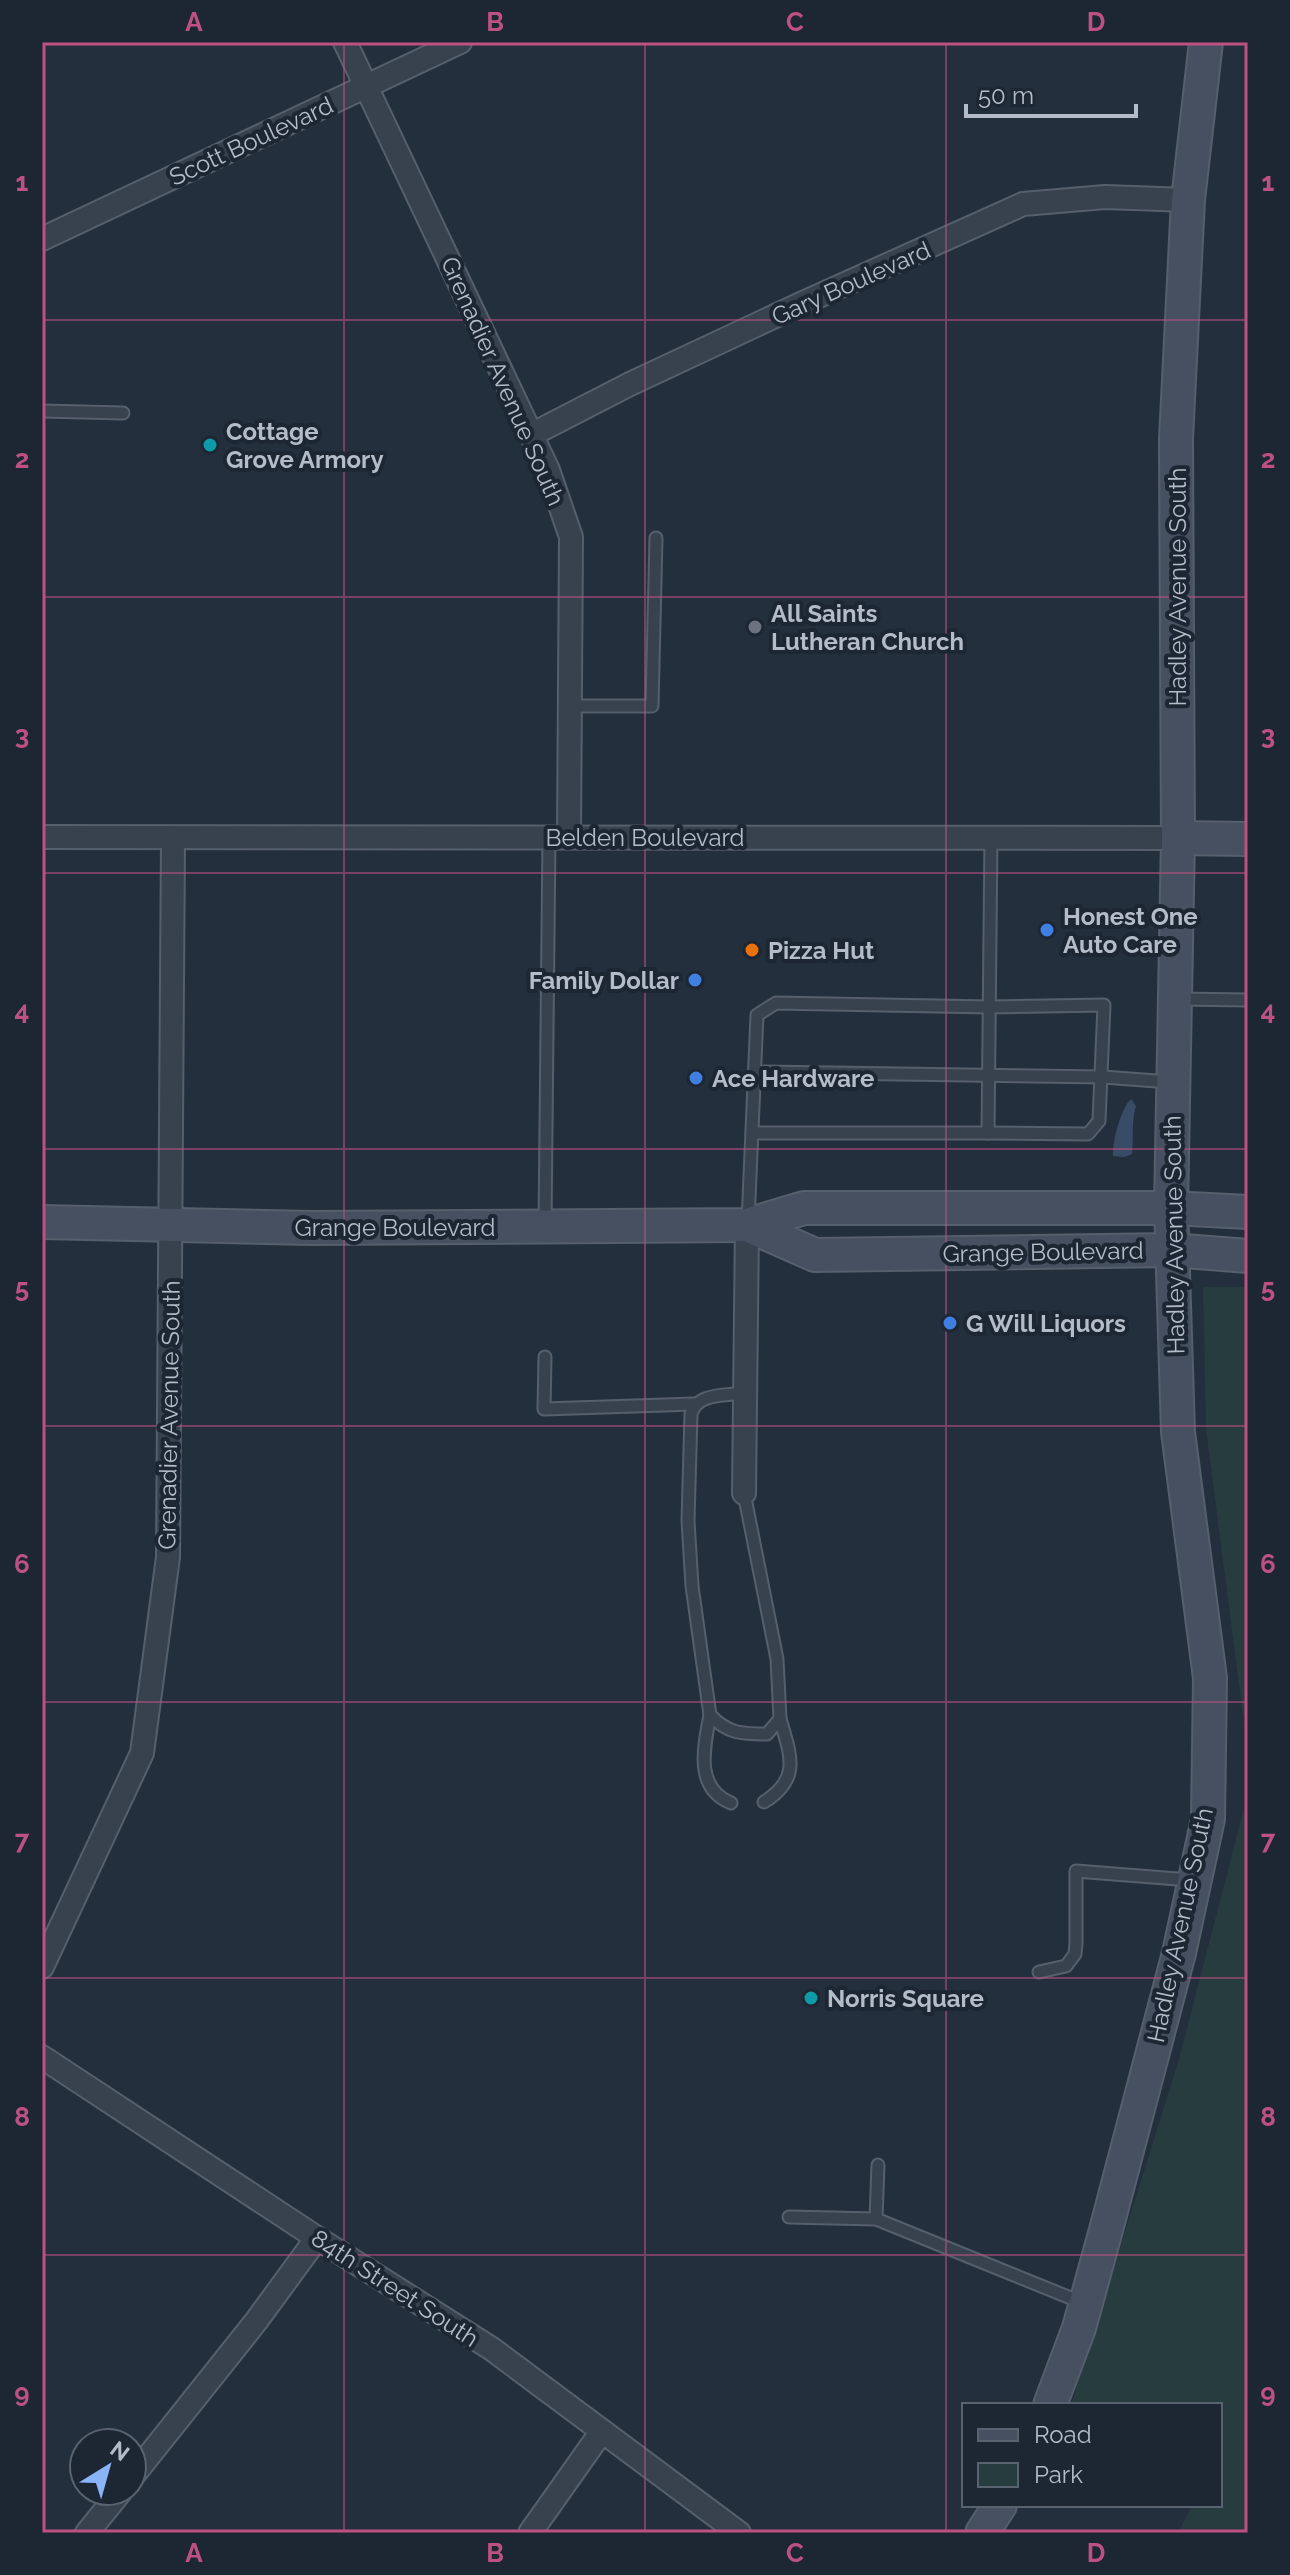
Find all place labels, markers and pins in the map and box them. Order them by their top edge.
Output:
place label: Cottage Grove Armory [226,417,384,474]
marker: Cottage Grove Armory [201,436,219,454]
place label: All Saints Lutheran Church [771,599,964,656]
marker: All Saints Lutheran Church [746,618,764,636]
place label: Honest One Auto Care [1063,902,1198,959]
marker: Honest One Auto Care [1038,921,1056,939]
place label: Pizza Hut [768,936,874,965]
marker: Pizza Hut [743,941,761,959]
place label: Family Dollar [529,966,679,995]
marker: Family Dollar [686,971,704,989]
place label: Ace Hardware [712,1064,875,1093]
marker: Ace Hardware [687,1069,705,1087]
place label: G Will Liquors [966,1309,1126,1338]
marker: G Will Liquors [941,1314,959,1332]
place label: Norris Square [827,1984,984,2013]
marker: Norris Square [802,1989,820,2007]

